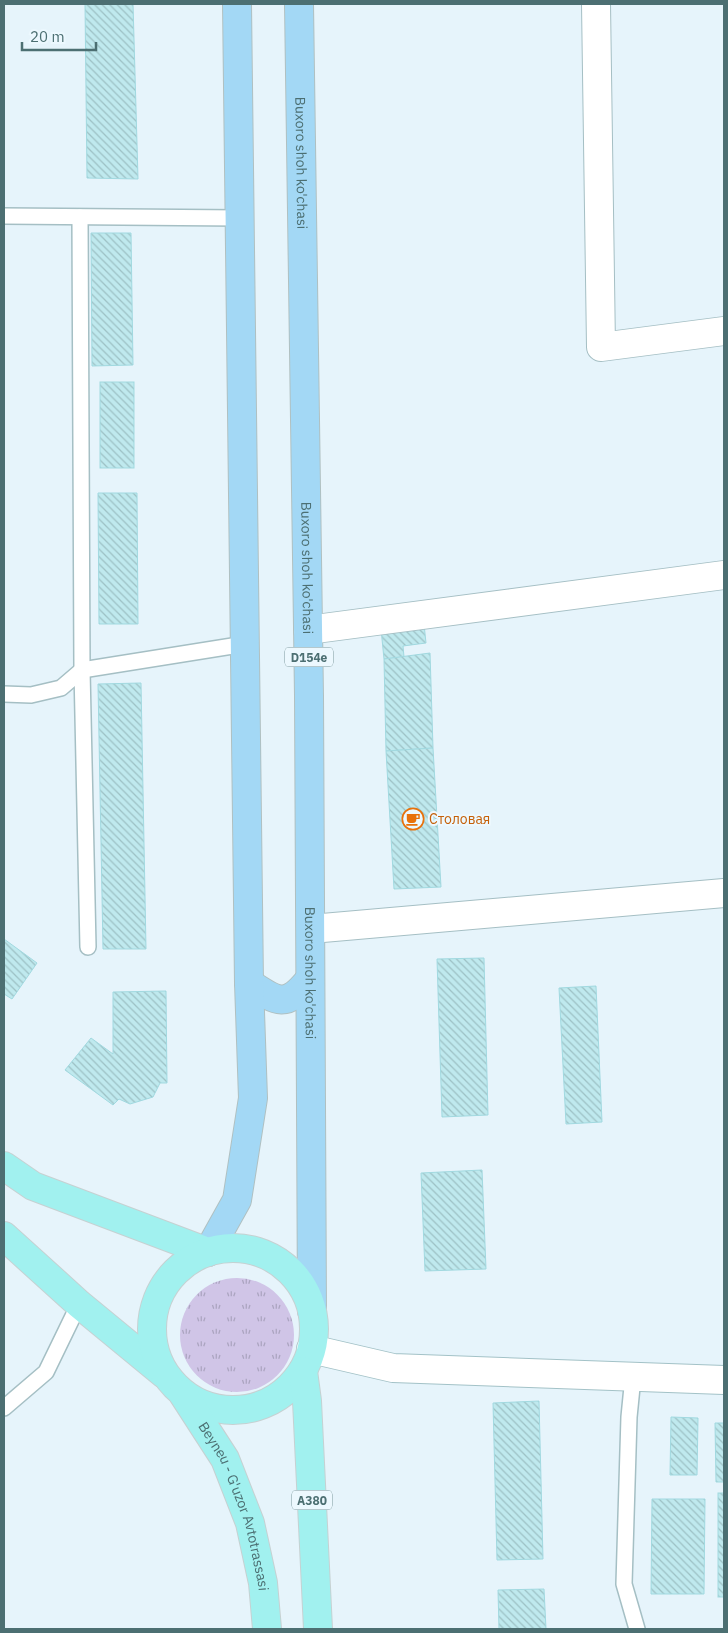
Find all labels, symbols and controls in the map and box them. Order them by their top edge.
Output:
scale bar [22,20,96,52]
text: 20 m [30,27,65,46]
street label: Buxoro shoh ko'chasi [291,97,311,229]
street label: Buxoro shoh ko'chasi [297,501,317,634]
road number: D154e [285,648,333,666]
cafe icon: Столовая [401,807,425,831]
place label: Столовая [429,810,490,828]
street label: Buxoro shoh ko'chasi [301,907,320,1039]
street label: Beyneu - G'uzor Avtotrassasi [194,1418,273,1591]
road number: A380 [292,1490,332,1510]

